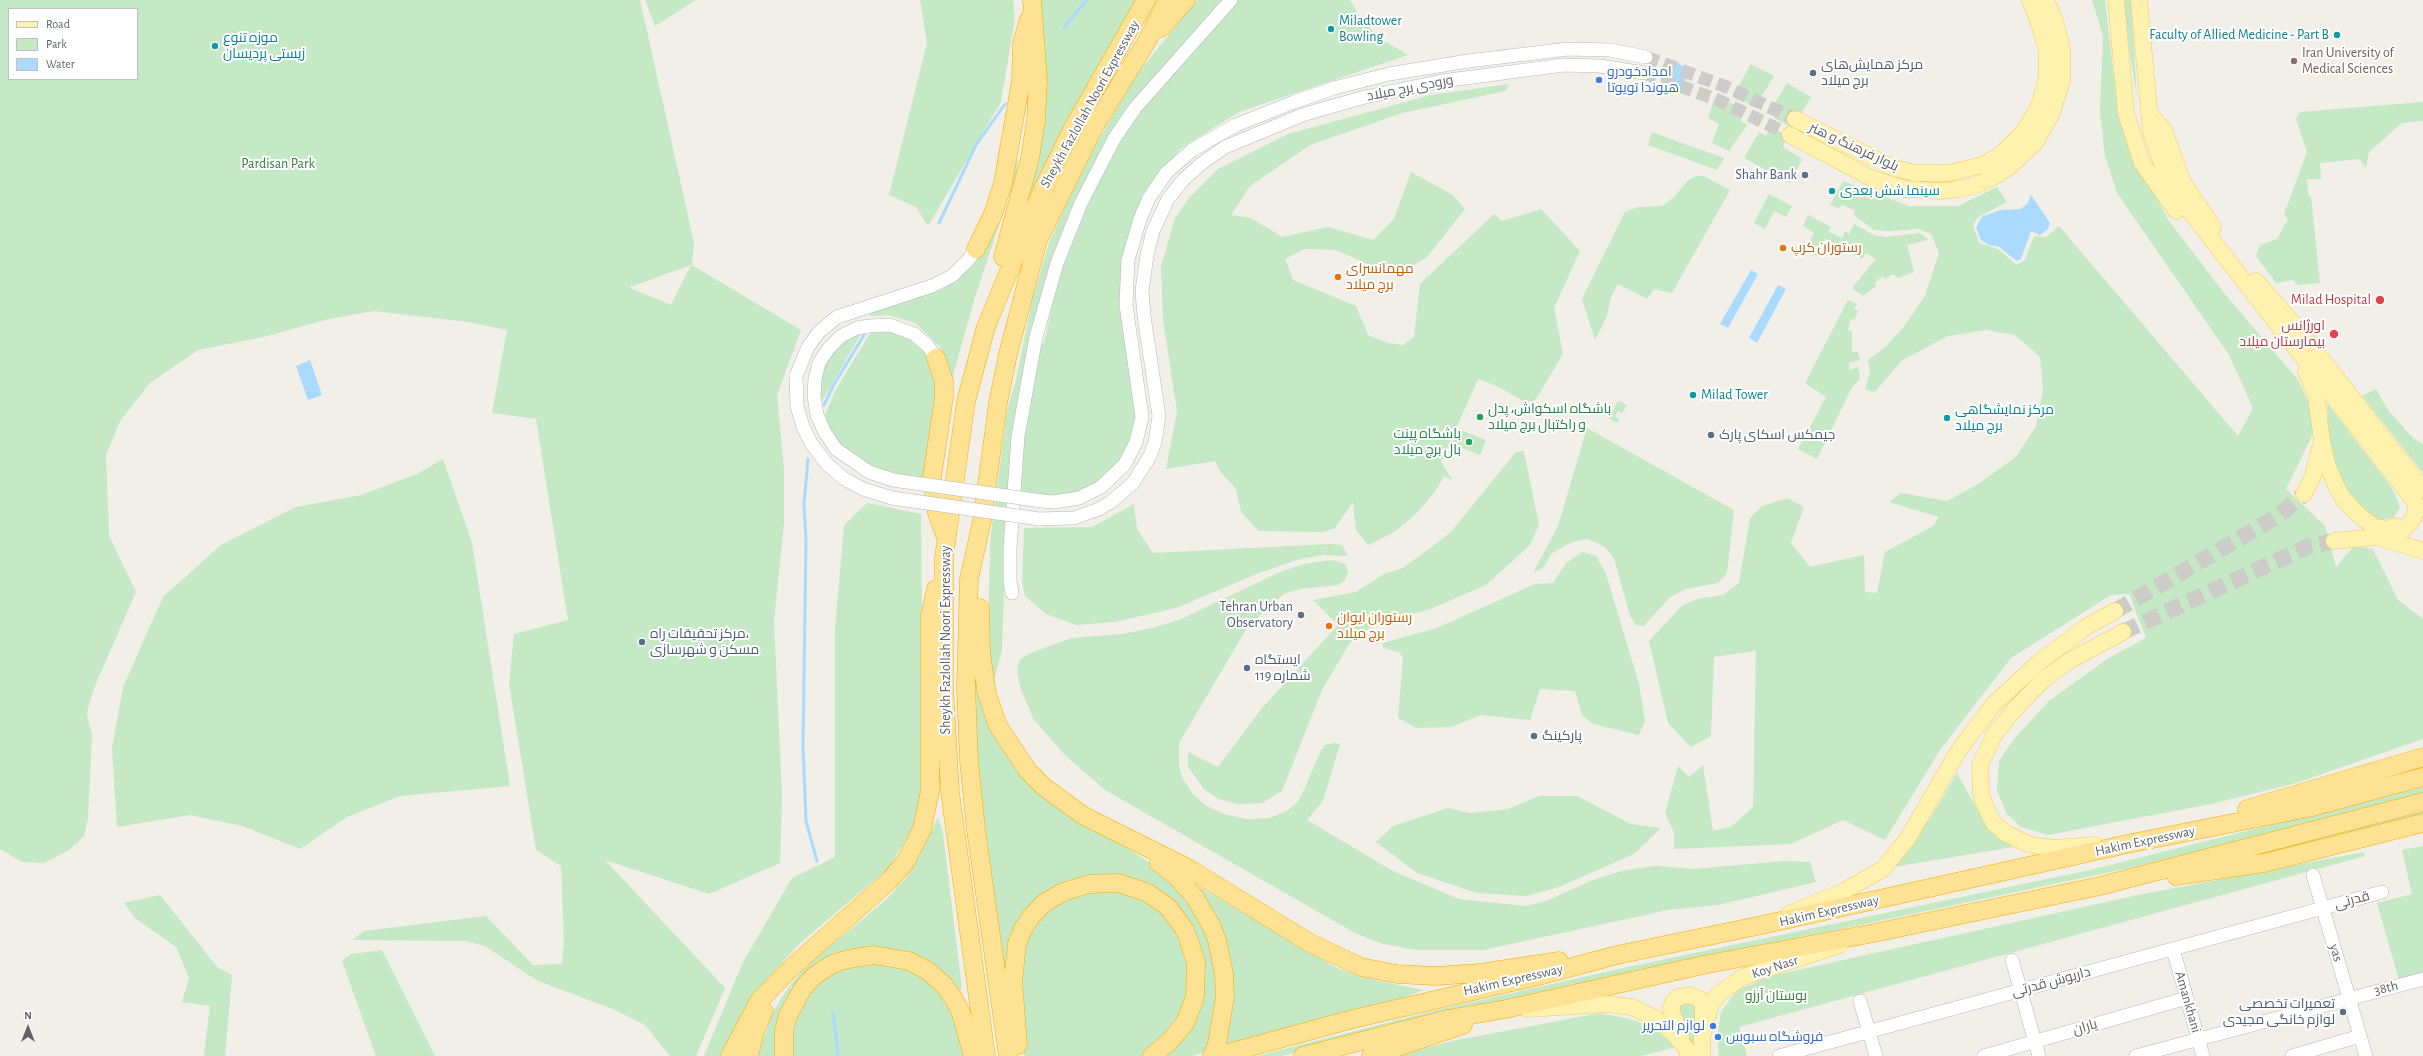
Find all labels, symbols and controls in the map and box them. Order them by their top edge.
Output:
legend [8,8,138,80]
place label: Miladtower Bowling [1339,13,1402,46]
street label: Sheykh Fazlollah Noori Expressway [1037,17,1143,191]
text: Road [46,18,70,30]
marker: Miladtower Bowling [1326,24,1336,34]
place label: Faculty of Allied Medicine - Part B [2149,27,2329,43]
place label: موزه تنوع زیستی پردیسان [223,30,305,62]
marker: Faculty of Allied Medicine - Part B [2332,30,2342,40]
text: Park [46,38,67,50]
marker: موزه تنوع زیستی پردیسان [210,41,220,51]
place label: Iran University of Medical Sciences [2302,45,2394,78]
marker: Iran University of Medical Sciences [2289,56,2299,66]
place label: مرکز همایش‌های برج میلاد [1821,57,1923,90]
text: Water [46,58,75,70]
place label: امدادخودرو هیوندا تویوتا [1607,64,1679,96]
marker: مرکز همایش‌های برج میلاد [1808,68,1818,78]
street label: ورودی برج میلاد [1365,71,1455,105]
marker: امدادخودرو هیوندا تویوتا [1594,75,1604,85]
street label: بلوار فرهنگ و هنر [1806,119,1902,175]
park label: Pardisan Park [241,156,315,172]
place label: Shahr Bank [1735,167,1797,183]
marker: Shahr Bank [1800,170,1810,180]
place label: سینما شش بعدی [1840,183,1940,199]
marker: سینما شش بعدی [1827,186,1837,196]
place label: رستوران کرپ [1791,240,1862,256]
marker: رستوران کرپ [1778,243,1788,253]
place label: مهمانسرای برج میلاد [1346,261,1414,294]
marker: مهمانسرای برج میلاد [1333,272,1343,282]
place label: Milad Hospital [2291,292,2371,308]
marker: Milad Hospital [2374,294,2386,306]
place label: اورژانس بیمارستان میلاد [2239,318,2325,350]
marker: اورژانس بیمارستان میلاد [2328,328,2340,340]
place label: Milad Tower [1701,387,1768,403]
marker: Milad Tower [1688,390,1698,400]
place label: باشگاه اسکواش، پدل و راکتبال برج میلاد [1488,401,1611,434]
place label: مرکز نمایشگاهی برج میلاد [1955,402,2054,434]
marker: باشگاه اسکواش، پدل و راکتبال برج میلاد [1475,412,1485,422]
marker: مرکز نمایشگاهی برج میلاد [1942,413,1952,423]
place label: باشگاه پینت بال برج میلاد [1394,426,1461,458]
place label: جیمکس اسکای پارک [1719,427,1835,443]
marker: جیمکس اسکای پارک [1706,430,1716,440]
marker: باشگاه پینت بال برج میلاد [1464,437,1474,447]
street label: Sheykh Fazlollah Noori Expressway [938,545,954,735]
place label: Tehran Urban Observatory [1219,599,1293,632]
marker: Tehran Urban Observatory [1296,610,1306,620]
place label: رستوران ایوان برج میلاد [1337,610,1412,642]
marker: رستوران ایوان برج میلاد [1324,621,1334,631]
place label: مرکز تحقیقات راه، مسکن و شهرسازی [650,626,759,658]
marker: مرکز تحقیقات راه، مسکن و شهرسازی [637,637,647,647]
place label: ایستگاه شماره 119 [1255,652,1311,684]
marker: ایستگاه شماره 119 [1242,663,1252,673]
place label: پارکینگ [1542,728,1582,744]
marker: پارکینگ [1529,731,1539,741]
street label: Hakim Expressway [2094,822,2196,860]
street label: قدرتی [2333,887,2371,913]
street label: Hakim Expressway [1778,891,1880,931]
street label: yas [2326,942,2346,964]
street label: Koy Nasr [1750,952,1800,982]
street label: Hakim Expressway [1462,960,1564,1000]
street label: داریوش قدرتی [2010,963,2092,1001]
street label: Amankhani [2171,969,2205,1035]
street label: 38th [2372,977,2400,999]
park label: بوستان آرزو [1745,988,1807,1004]
place label: تعمیرات تخصصی لوازم خانگی مجیدی [2223,996,2335,1028]
marker: تعمیرات تخصصی لوازم خانگی مجیدی [2338,1007,2348,1017]
north arrow [8,1008,48,1048]
text: N [24,1010,32,1021]
street label: یاران [2071,1016,2099,1038]
place label: لوازم التحریر [1642,1018,1705,1034]
marker: لوازم التحریر [1708,1021,1718,1031]
place label: فروشگاه سبوس [1726,1029,1823,1045]
marker: فروشگاه سبوس [1713,1032,1723,1042]

